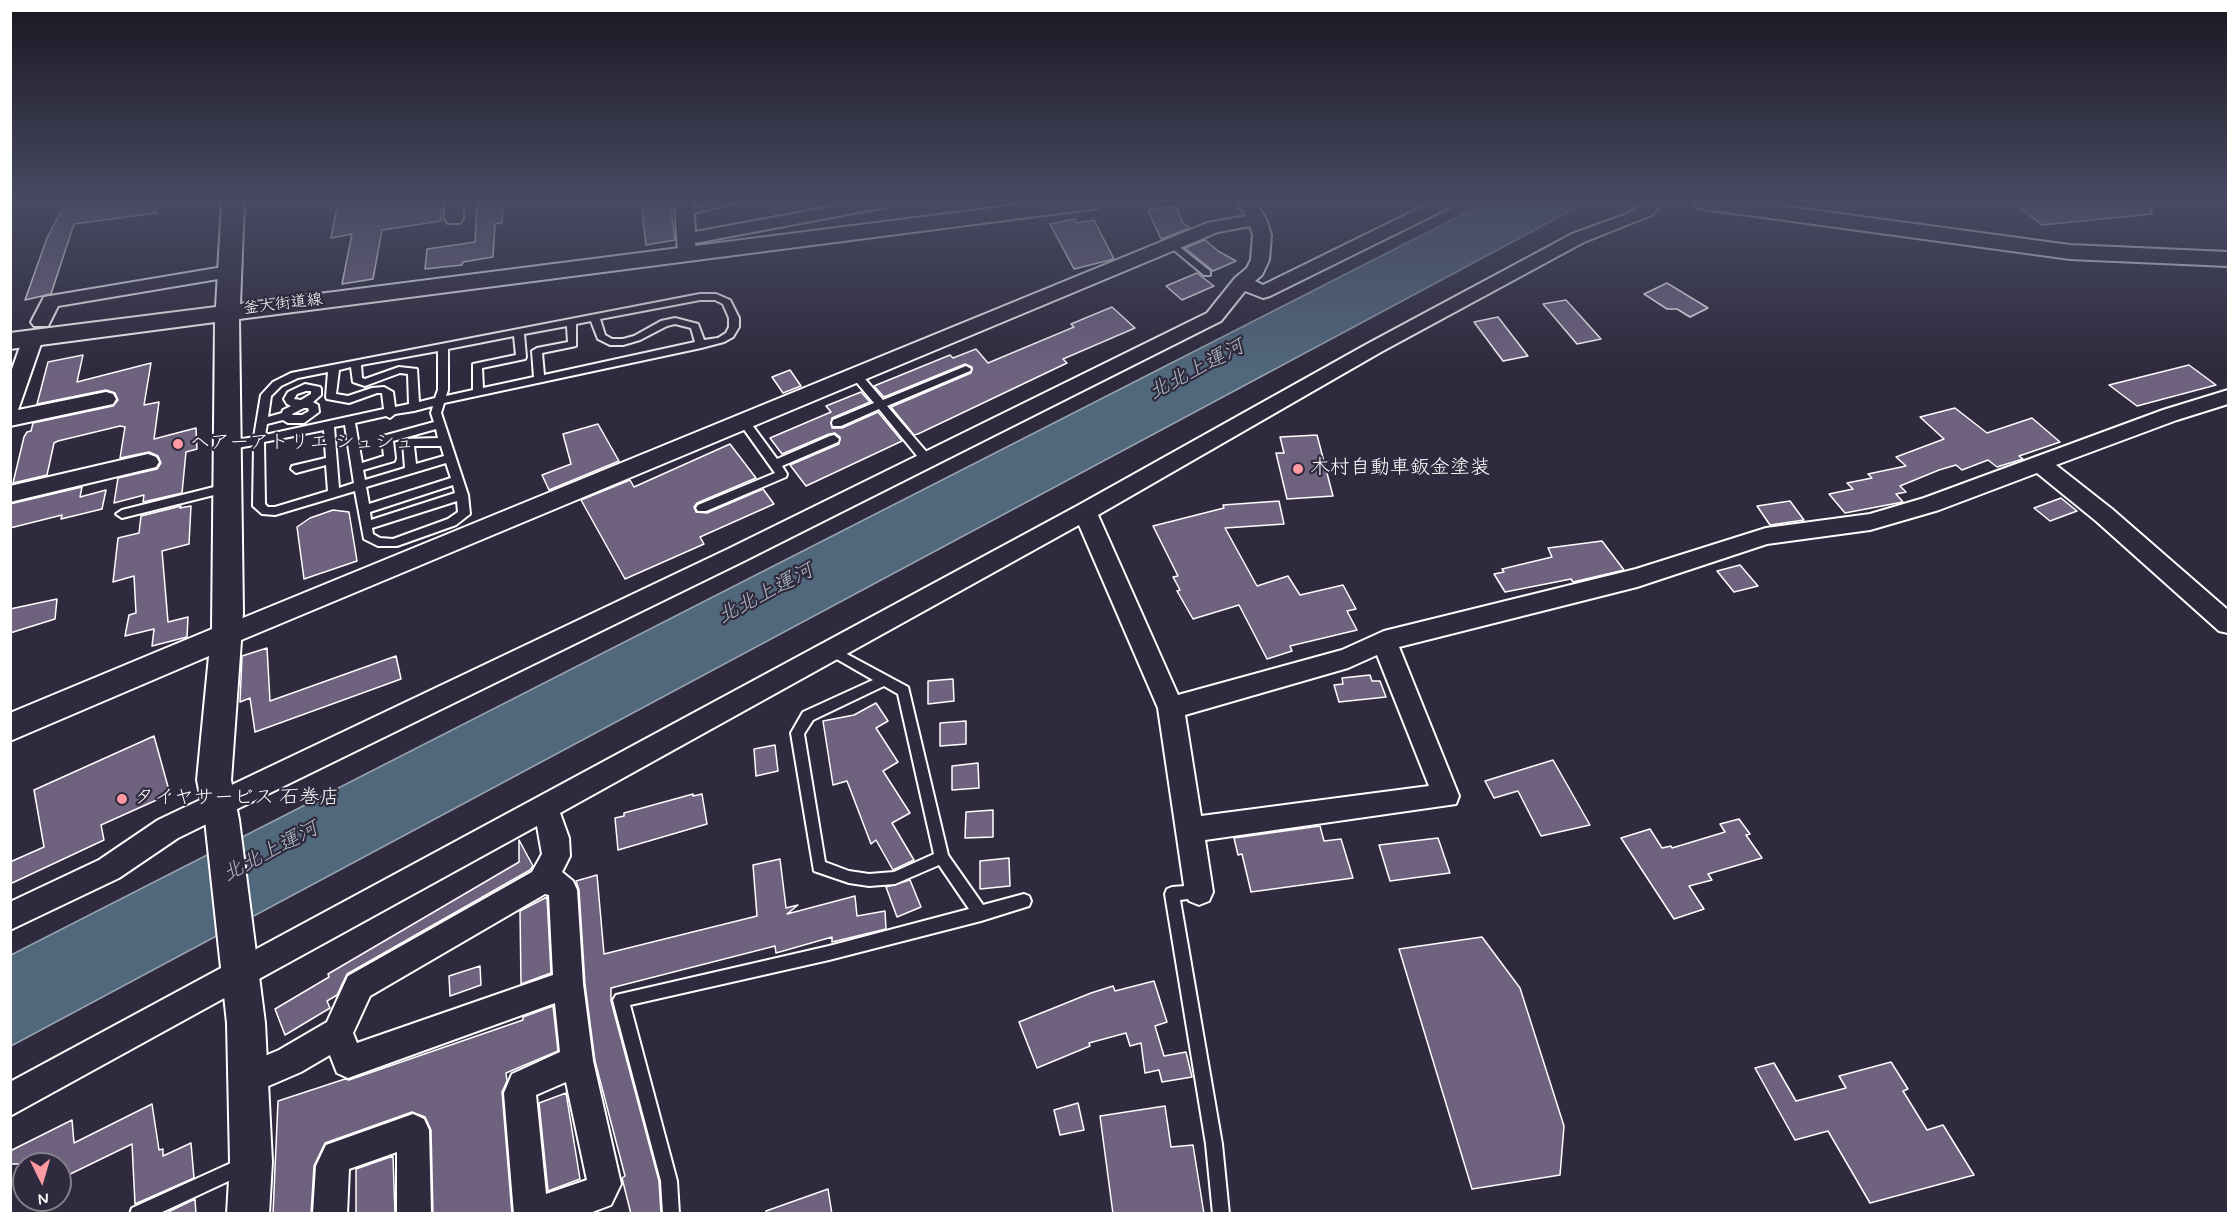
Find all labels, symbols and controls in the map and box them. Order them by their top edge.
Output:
street label: 釜大街道線 [242,291,324,319]
water label: 北北上運河 [1145,335,1249,407]
place label: ヘアーアトリエ シュシュ [190,432,415,456]
marker: ヘアーアトリエ シュシュ [171,437,185,451]
place label: 木村自動車鈑金塗装 [1310,457,1490,481]
marker: 木村自動車鈑金塗装 [1291,462,1305,476]
water label: 北北上運河 [714,559,818,631]
place label: タイヤサービス 石巻店 [134,787,339,811]
marker: タイヤサービス 石巻店 [115,792,129,806]
water label: 北北上運河 [219,817,323,889]
north arrow [12,1152,72,1212]
text: N [37,1188,50,1209]

